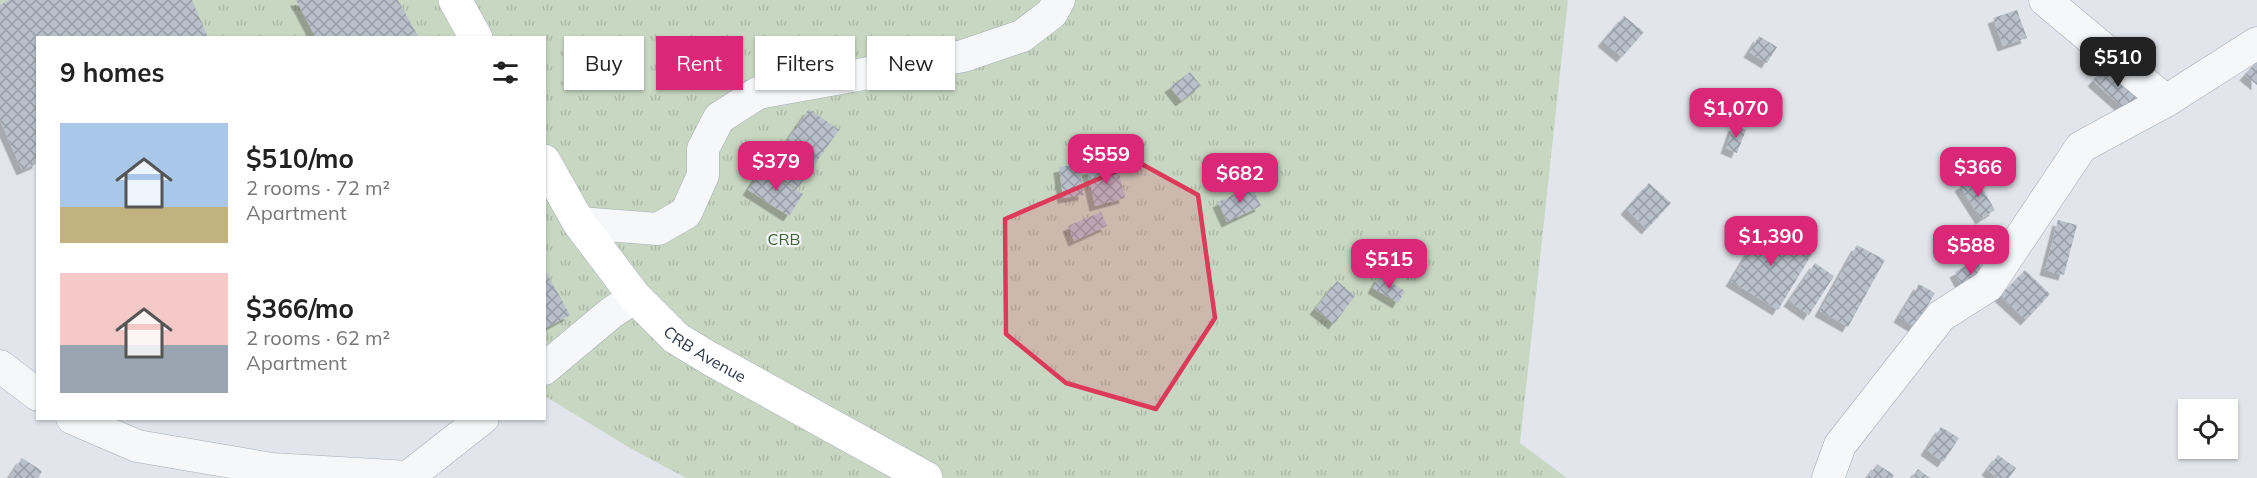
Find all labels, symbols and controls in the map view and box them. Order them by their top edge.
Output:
chip: Buy [564,36,644,90]
chip: Rent [656,36,743,90]
chip: Filters [755,36,855,90]
chip: New [867,36,955,90]
pin: $510 [2082,37,2154,88]
text: $510 [2094,44,2142,69]
text: 9 homes [60,56,164,89]
icon: filters [489,56,522,89]
pin: $1,070 [1687,88,1785,139]
text: $1,070 [1704,95,1768,120]
pin: $559 [1070,134,1142,185]
pin: $379 [740,141,812,192]
text: $559 [1082,141,1130,166]
text: $510/mo [246,142,354,175]
icon: home [108,147,180,219]
pin: $366 [1942,147,2014,198]
text: $379 [752,148,800,173]
pin: $682 [1204,153,1276,204]
text: $366 [1954,154,2002,179]
text: $682 [1216,160,1264,185]
text: 2 rooms · 72 m² [246,175,390,200]
text: Apartment [246,200,347,225]
pin: $1,390 [1722,216,1820,267]
text: $1,390 [1739,223,1803,248]
pin: $588 [1935,225,2007,276]
park label: CRB [768,229,800,249]
text: $588 [1947,232,1995,257]
pin: $515 [1353,239,1425,290]
text: $515 [1365,246,1413,271]
text: $366/mo [246,292,354,325]
icon: home [108,297,180,369]
street label: CRB Avenue [659,321,750,387]
text: 2 rooms · 62 m² [246,325,390,350]
text: Apartment [246,350,347,375]
map controls [2178,399,2238,459]
button: locate [2178,399,2238,459]

